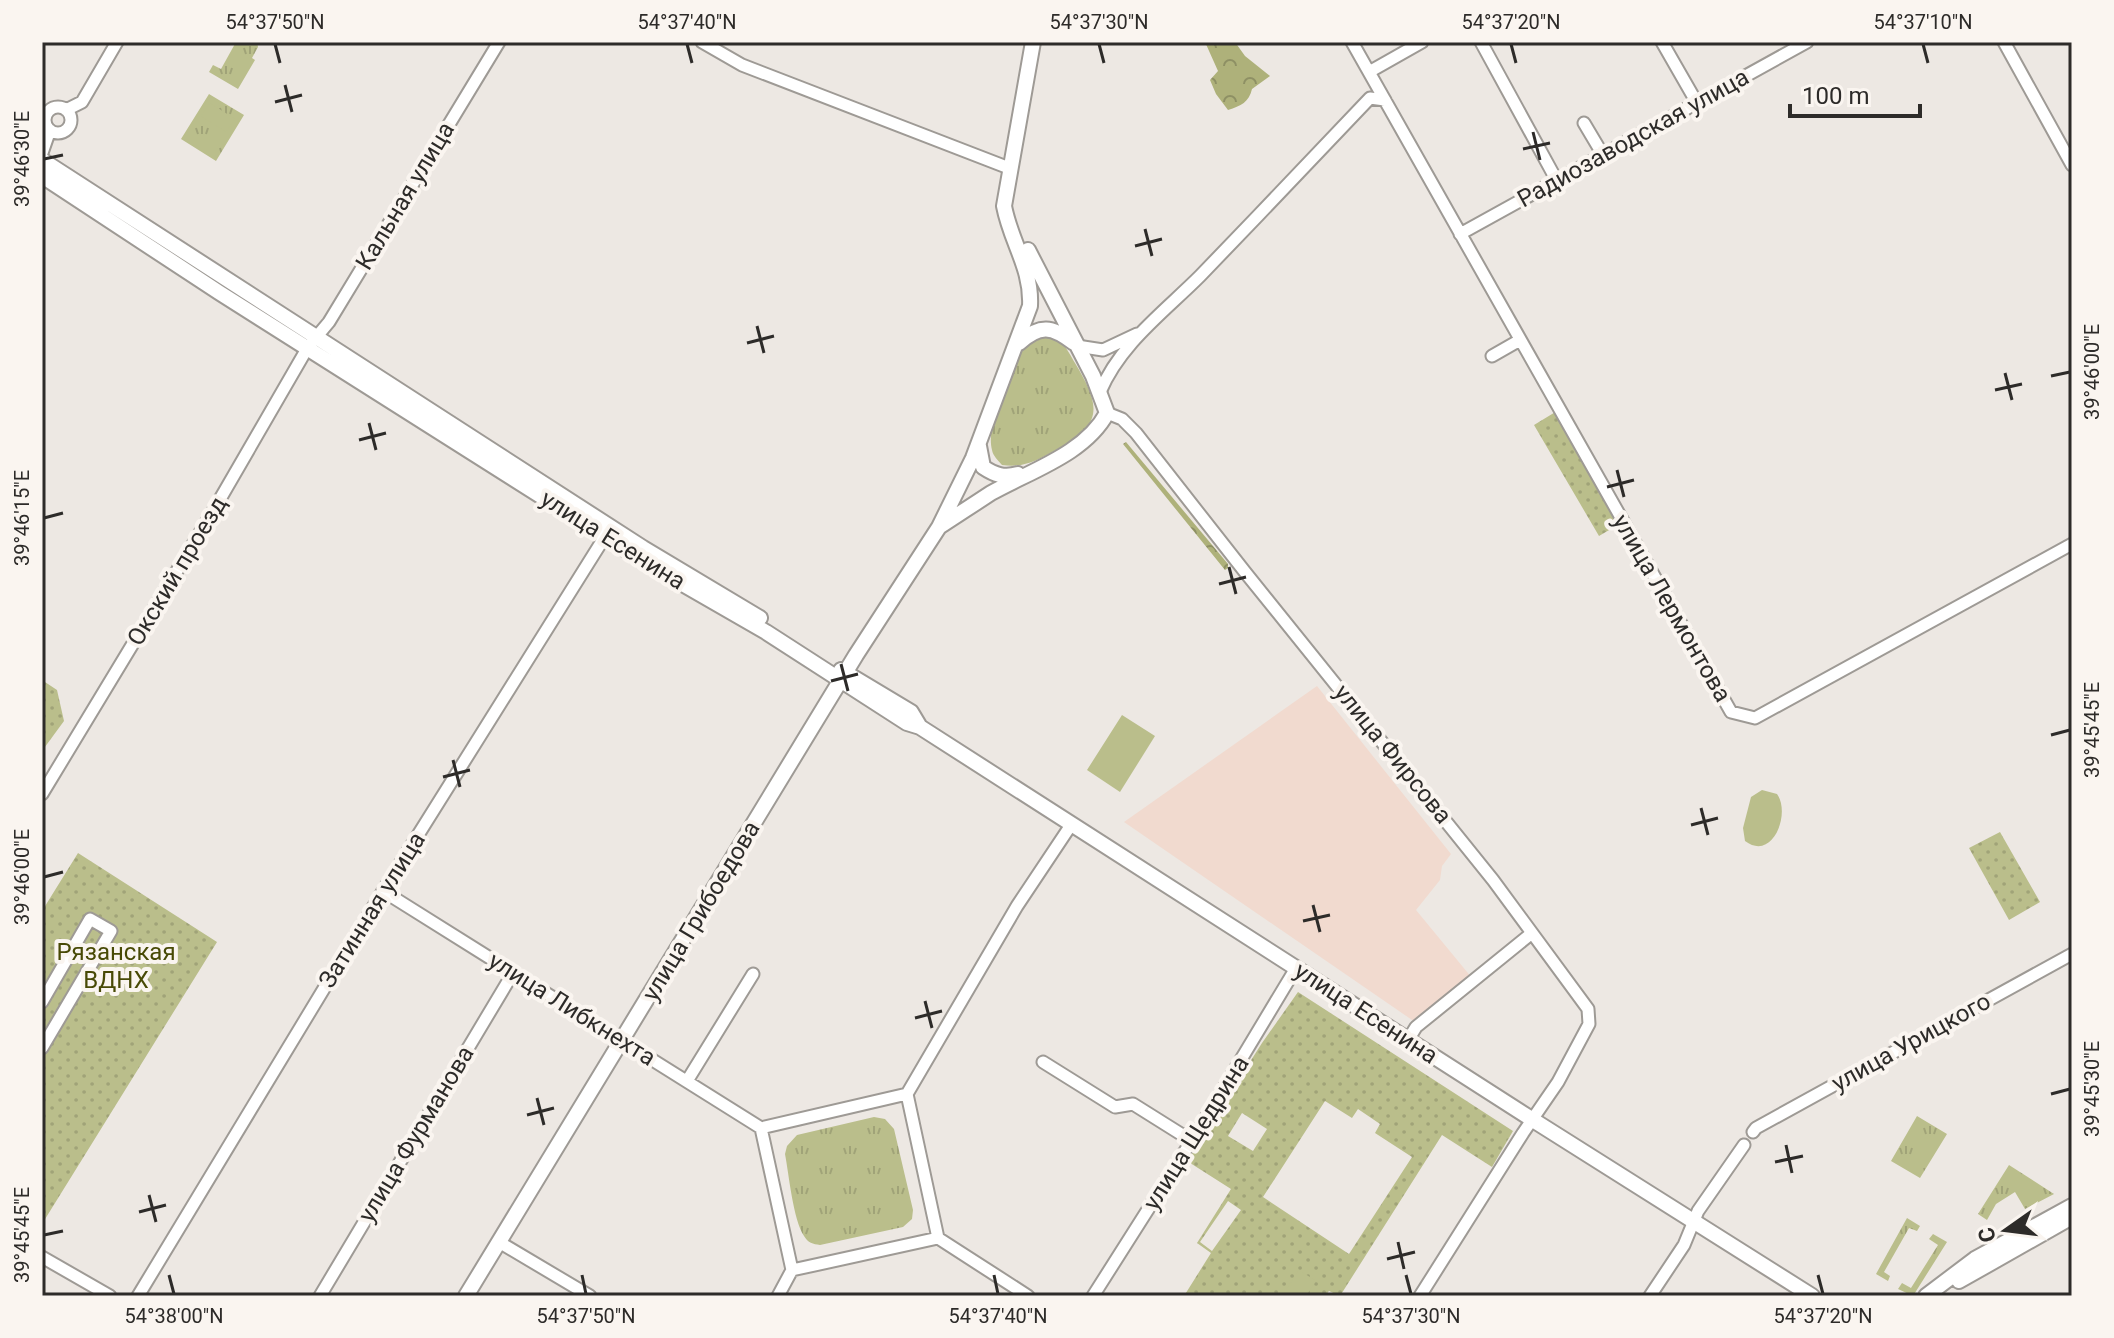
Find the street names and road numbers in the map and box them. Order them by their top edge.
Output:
street label: Радиозаводская улица [1513,63,1753,213]
street label: Кальная улица [350,117,460,275]
street label: улица Есенина [536,484,690,596]
street label: Окский проезд [122,491,232,651]
street label: улица Лермонтова [1607,509,1737,707]
street label: улица Фирсова [1328,679,1458,829]
street label: улица Грибоедова [636,816,766,1006]
street label: Затинная улица [313,827,431,993]
street label: улица Либкнехта [483,946,661,1072]
street label: улица Есенина [1289,956,1443,1070]
street label: улица Урицкого [1827,987,1995,1097]
street label: улица Фурманова [352,1041,480,1227]
street label: улица Щедрина [1137,1051,1255,1215]

